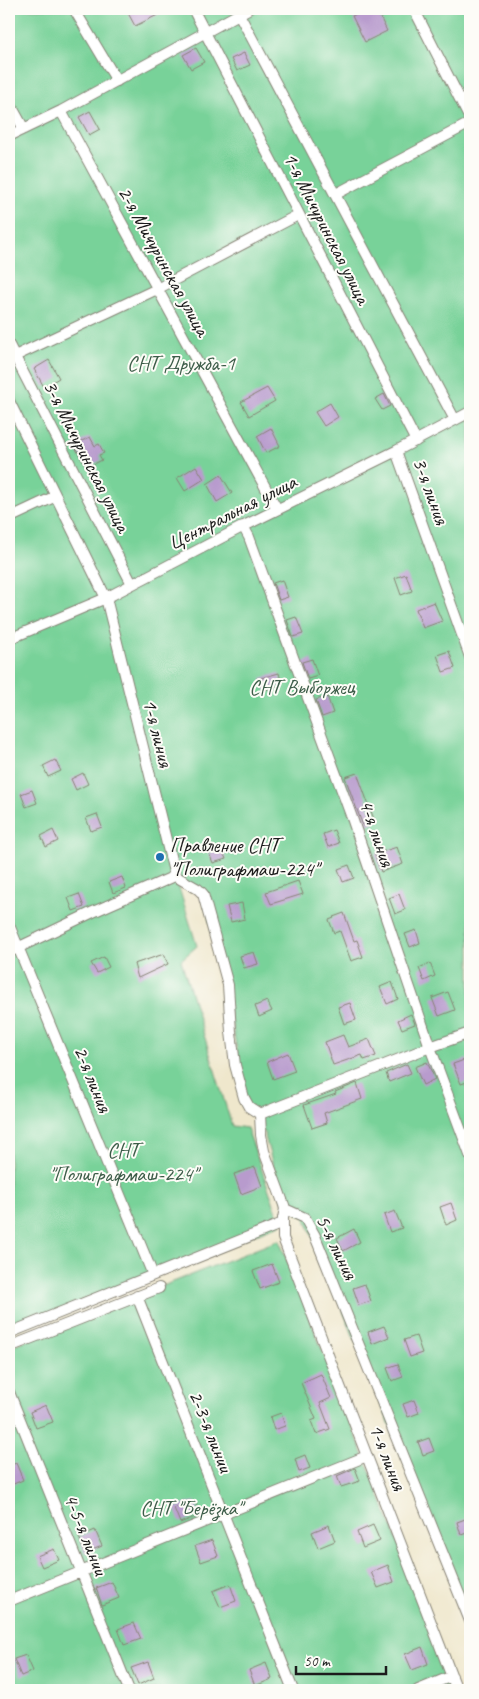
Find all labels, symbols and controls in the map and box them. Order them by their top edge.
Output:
street label: 1-я Мичуринская улица [277,148,378,311]
street label: 2-я Мичуринская улица [112,182,217,343]
park label: СНТ Дружба-1 [127,350,236,376]
street label: 3-я Мичуринская улица [37,376,138,539]
street label: 3-я линия [407,454,456,529]
street label: Центральная улица [163,468,302,556]
park label: СНТ Выборжец [249,674,356,700]
street label: 1-я линия [137,696,179,771]
street label: 4-я линия [353,796,401,871]
place label: Правление СНТ "Полиграфмаш-224" [170,832,322,882]
marker: Правление СНТ "Полиграфмаш-224" [154,851,166,863]
street label: 2-я линия [68,1042,119,1117]
park label: СНТ "Полиграфмаш-224" [49,1137,201,1187]
street label: 5-я линия [310,1210,364,1285]
street label: 2-3-я линии [183,1386,240,1477]
street label: 1-я линия [363,1420,413,1495]
street label: 4-5-я линии [58,1489,115,1580]
park label: СНТ "Берёзка" [140,1495,246,1522]
scale bar [296,1644,386,1676]
text: 50 m [304,1652,331,1671]

